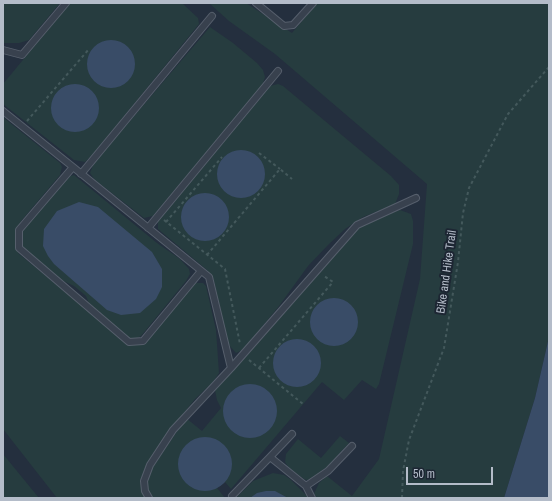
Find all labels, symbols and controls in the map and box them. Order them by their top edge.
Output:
street label: Bike and Hike Trail [434,229,460,315]
scale bar [408,459,495,485]
text: 50 m [413,466,435,482]

